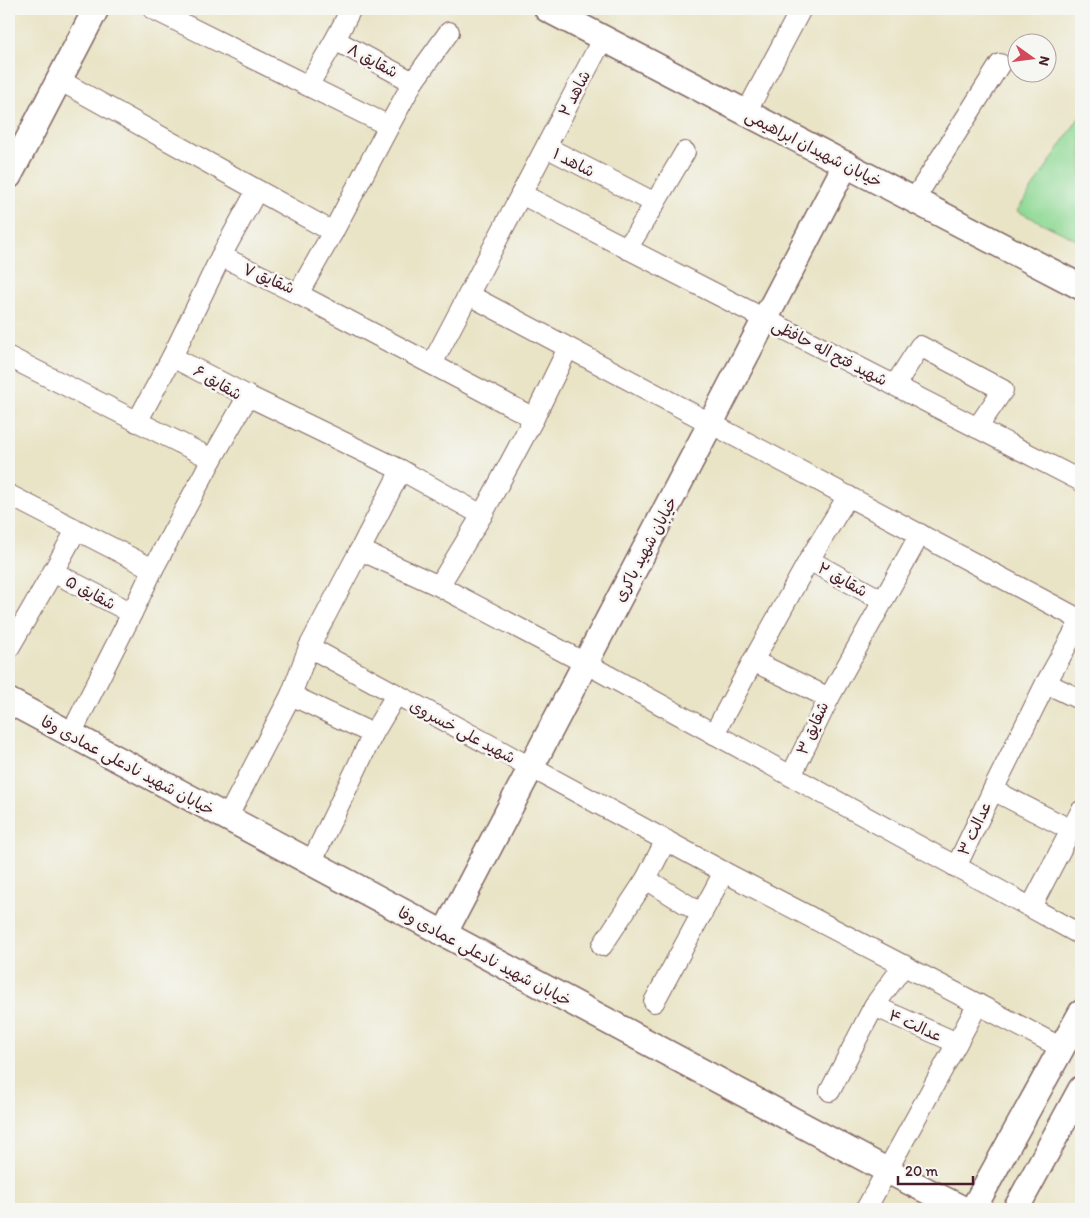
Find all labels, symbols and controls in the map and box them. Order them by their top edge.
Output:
north arrow [1008,32,1058,82]
street label: شقایق ۸ [344,39,401,82]
text: N [1035,54,1054,68]
street label: شاهد ۲ [554,67,594,120]
street label: خیابان شهیدان ابراهیمی [742,106,885,192]
street label: شاهد ۱ [550,144,598,181]
street label: شقایق ۷ [240,259,298,298]
street label: شهید فتح اله حافظی [768,315,891,391]
street label: شقایق ۶ [190,361,245,404]
street label: خیابان شهید باکری [610,494,681,605]
street label: شقایق ۲ [815,558,871,601]
street label: شقایق ۵ [62,571,119,614]
street label: شهید علی خسروی [406,696,519,768]
street label: شقایق ۳ [792,699,833,758]
street label: خیابان شهید نادعلی عمادی وفا [37,712,218,820]
street label: عدالت ۳ [954,798,995,858]
street label: خیابان شهید نادعلی عمادی وفا [394,903,575,1011]
street label: عدالت ۴ [886,1005,946,1046]
scale bar [898,1153,972,1185]
text: 20 m [905,1162,939,1180]

